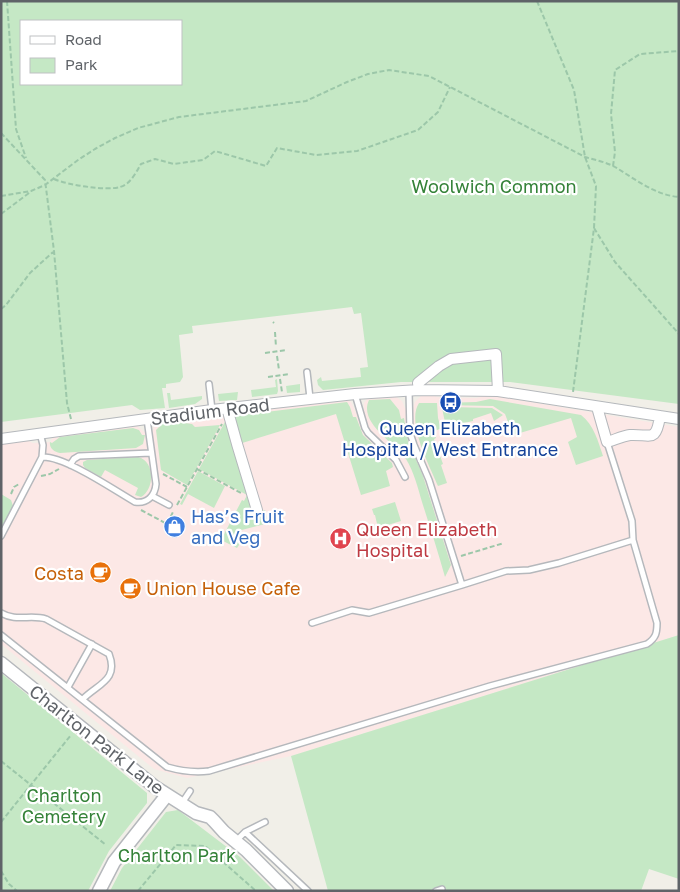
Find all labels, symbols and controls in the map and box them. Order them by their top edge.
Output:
legend [20,20,182,85]
text: Road [65,30,102,48]
text: Park [65,55,98,73]
park label: Woolwich Common [411,175,577,197]
bus stop icon: Queen Elizabeth Hospital / West Entrance [438,391,462,415]
street label: Stadium Road [149,393,271,429]
place label: Queen Elizabeth Hospital / West Entrance [342,417,558,460]
place label: Has’s Fruit and Veg [191,505,284,548]
shop icon: Has’s Fruit and Veg [163,514,187,538]
place label: Queen Elizabeth Hospital [356,518,497,561]
hospital icon: Queen Elizabeth Hospital [328,527,352,551]
cafe icon: Costa [88,561,112,585]
place label: Costa [34,562,84,584]
cafe icon: Union House Cafe [118,576,142,600]
place label: Union House Cafe [146,577,301,599]
street label: Charlton Park Lane [25,680,169,798]
park label: Charlton Cemetery [22,784,106,827]
park label: Charlton Park [118,844,236,866]

